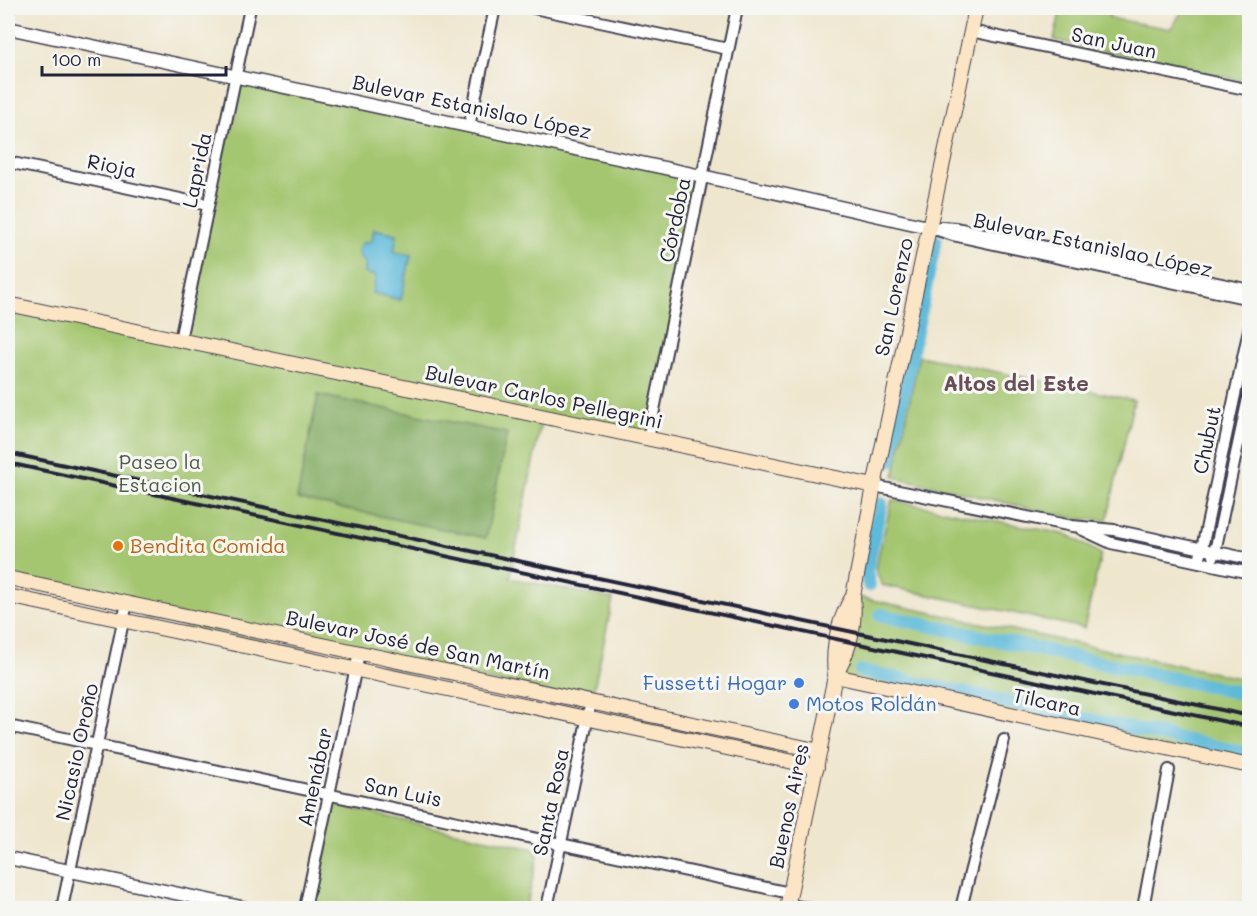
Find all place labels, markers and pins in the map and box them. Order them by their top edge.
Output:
place label: Bendita Comida [130,532,286,558]
marker: Bendita Comida [111,539,125,553]
place label: Fussetti Hogar [643,669,787,695]
marker: Fussetti Hogar [792,676,806,690]
place label: Motos Roldán [806,690,937,716]
marker: Motos Roldán [787,697,801,711]

